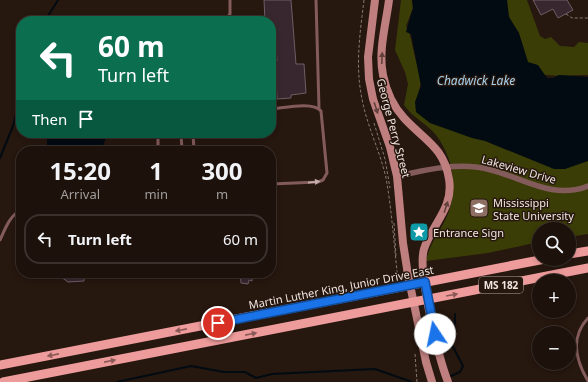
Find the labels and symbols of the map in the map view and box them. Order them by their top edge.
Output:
one-way arrow [379,51,385,64]
water label: Chadwick Lake [437,72,515,89]
street label: George Perry Street [374,77,414,179]
one-way arrow [373,102,379,114]
street label: Lakeview Drive [480,151,558,187]
one-way arrow [308,179,320,185]
place label: Mississippi State University [493,195,574,223]
school or university icon: Mississippi State University [468,197,490,219]
one-way arrow [443,201,449,213]
place icon: Entrance Sign [408,221,430,243]
place label: Entrance Sign [433,225,504,240]
street label: Martin Luther King, Junior Drive East [247,262,435,312]
road number: MS 182 [479,277,523,293]
one-way arrow [446,292,458,298]
pin [201,306,235,340]
position arrow [414,313,456,355]
one-way arrow [174,328,187,334]
one-way arrow [245,331,257,337]
one-way arrow [47,352,59,358]
one-way arrow [104,358,116,364]

